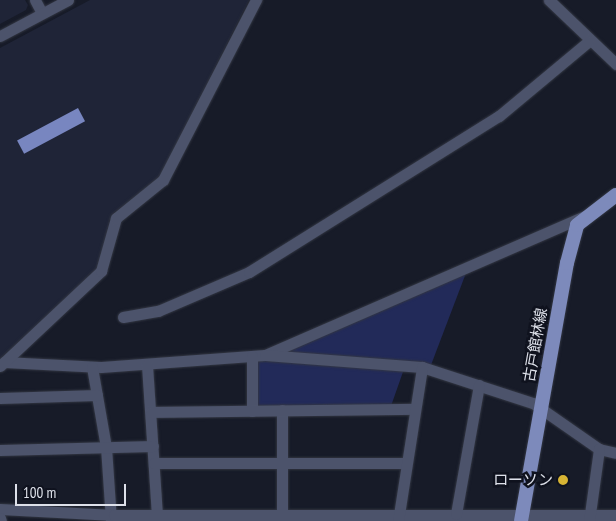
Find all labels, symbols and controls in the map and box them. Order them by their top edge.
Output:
street label: 古戸館林線 [520,307,550,383]
place label: ローソン [493,471,553,489]
scale bar [18,474,129,506]
marker: ローソン [557,474,569,486]
text: 100 m [23,483,56,502]

